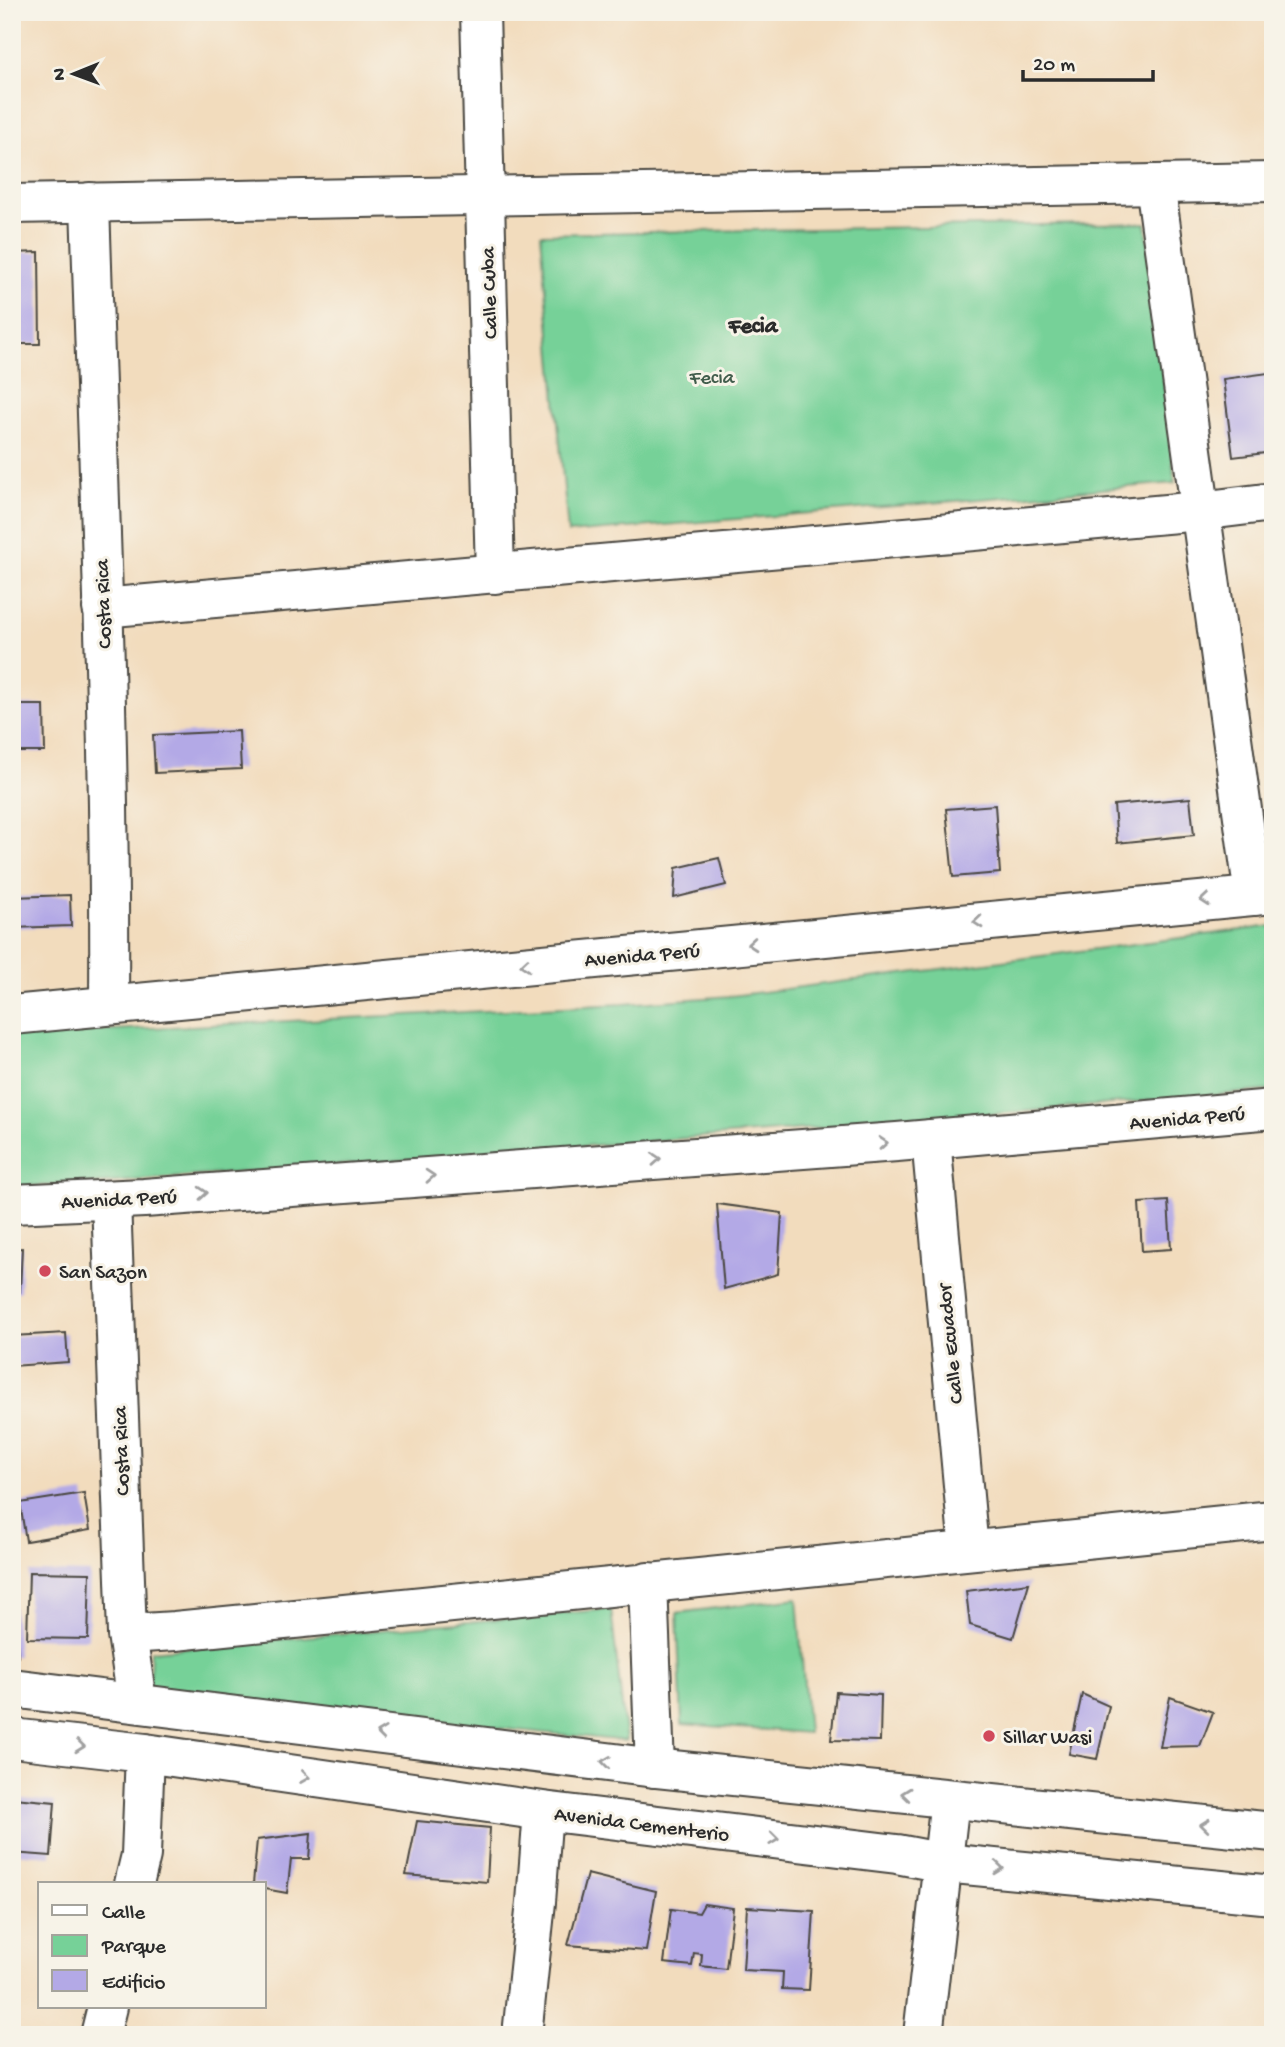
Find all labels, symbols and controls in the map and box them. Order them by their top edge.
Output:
north arrow [38,38,108,108]
scale bar [1023,38,1152,82]
text: 20 m [1033,54,1075,79]
text: N [49,68,72,81]
street label: Calle Cuba [477,245,506,339]
district label: Fecia [727,314,779,341]
park label: Fecia [689,367,736,392]
street label: Costa Rica [91,557,120,649]
one-way arrow [1199,892,1210,907]
one-way arrow [973,914,984,929]
one-way arrow [746,936,758,951]
street label: Avenida Perú [584,940,701,975]
one-way arrow [520,957,531,972]
street label: Avenida Perú [1129,1103,1246,1138]
one-way arrow [878,1135,889,1150]
one-way arrow [651,1152,662,1167]
one-way arrow [424,1169,435,1184]
street label: Avenida Perú [61,1186,178,1217]
one-way arrow [197,1186,208,1201]
place label: San Sazon [59,1262,147,1287]
marker: San Sazon [37,1263,53,1279]
street label: Calle Ecuador [934,1281,971,1405]
street label: Costa Rica [109,1404,138,1496]
one-way arrow [375,1726,386,1741]
place label: Sillar Wasi [1003,1727,1092,1752]
marker: Sillar Wasi [981,1728,997,1744]
one-way arrow [74,1738,86,1753]
one-way arrow [600,1754,612,1769]
one-way arrow [300,1769,311,1784]
one-way arrow [900,1786,911,1801]
street label: Avenida Cementerio [553,1803,731,1850]
one-way arrow [1199,1818,1211,1833]
one-way arrow [768,1832,780,1847]
one-way arrow [994,1860,1005,1875]
legend [38,1882,266,2008]
text: Calle [102,1902,146,1927]
text: Parque [101,1936,167,1961]
text: Edificio [102,1972,166,1997]

